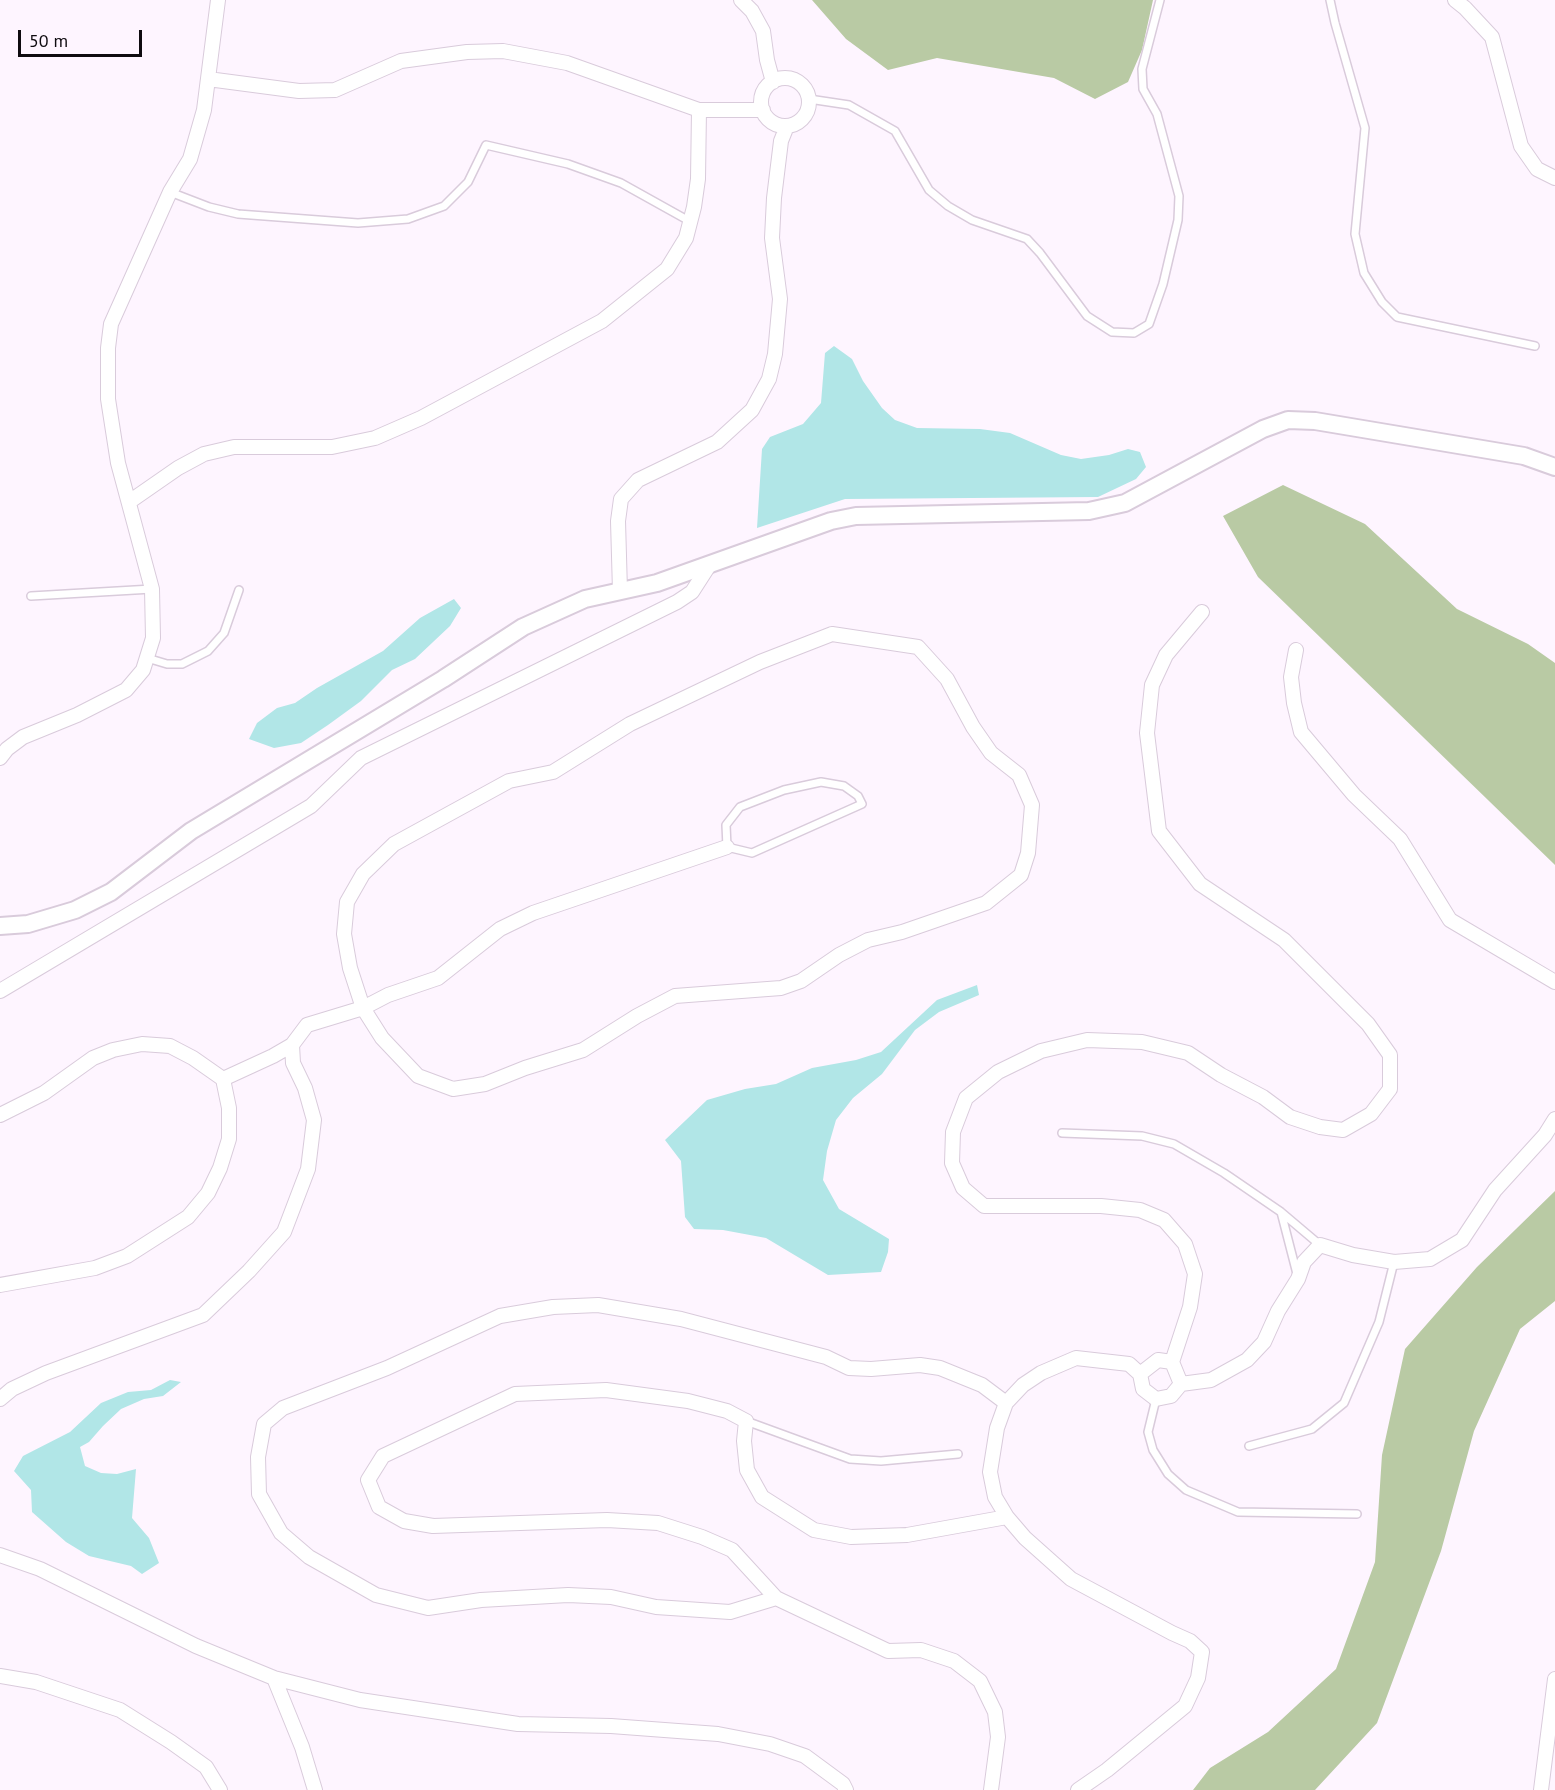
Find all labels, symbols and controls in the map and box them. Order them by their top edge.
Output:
scale bar [21,18,146,56]
text: 50 m [29,29,68,52]

